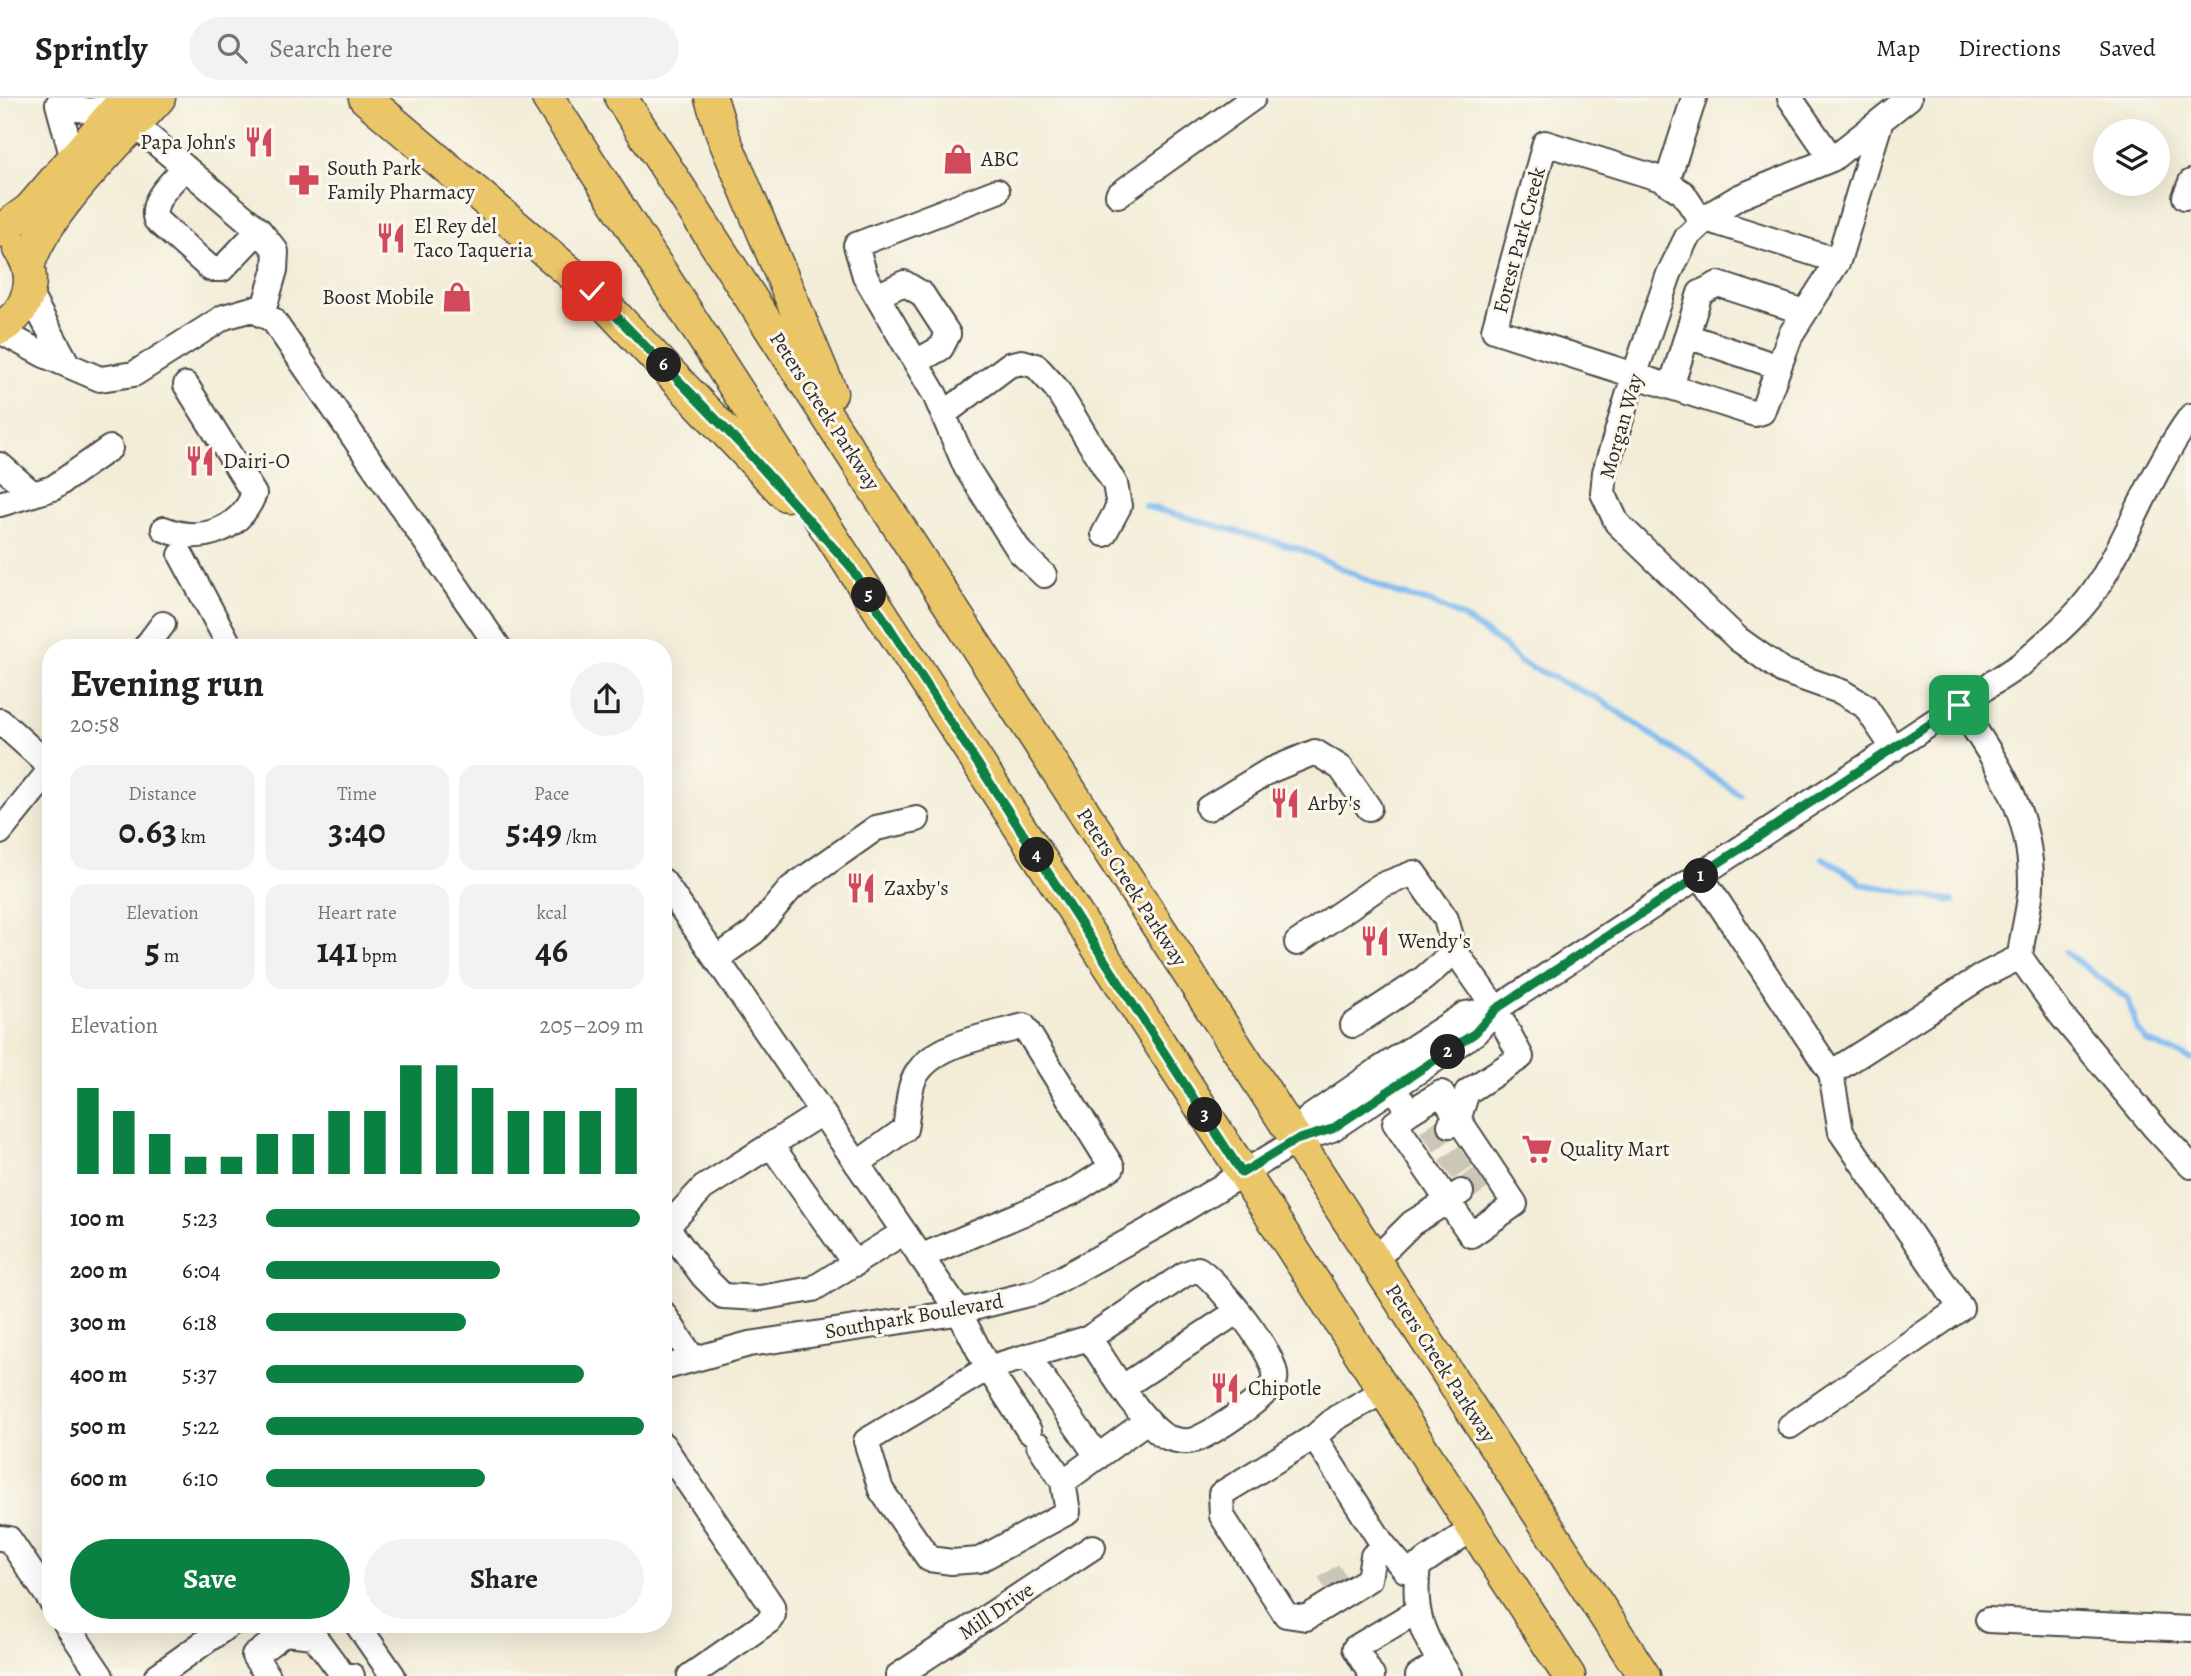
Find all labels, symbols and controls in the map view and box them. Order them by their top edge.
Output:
search box [189,17,679,80]
text: Sprintly [35,26,147,71]
icon: search [213,29,251,67]
text: Search here [269,31,393,66]
text: Map [1876,32,1920,64]
text: Directions [1958,32,2061,64]
text: Saved [2099,32,2156,64]
map controls [2093,119,2170,196]
button: layers [2093,119,2170,196]
restaurant icon: Papa John's [242,125,276,159]
place label: Papa John's [140,128,236,156]
shop icon: ABC [941,142,975,176]
place label: ABC [980,145,1019,173]
place label: South Park Family Pharmacy [327,154,475,206]
pharmacy icon: South Park Family Pharmacy [287,163,321,197]
street label: Forest Park Creek [1486,163,1552,316]
place label: El Rey del Taco Taqueria [414,212,533,264]
restaurant icon: El Rey del Taco Taqueria [374,221,408,255]
pin [562,261,622,321]
icon: check [573,272,611,310]
shop icon: Boost Mobile [440,280,474,314]
place label: Boost Mobile [322,283,434,311]
street label: Peters Creek Parkway [763,326,887,496]
pin: 6 [646,348,682,382]
text: 6 [659,351,668,377]
street label: Morgan Way [1593,370,1650,482]
restaurant icon: Dairi-O [183,444,217,478]
place label: Dairi-O [223,447,290,475]
pin: 5 [852,578,886,612]
text: 5 [864,581,873,607]
text: Evening run [70,657,264,709]
button: share [570,662,644,736]
pin [1929,675,1989,735]
icon: arrive [1940,686,1978,724]
text: 20:58 [70,709,120,740]
text: Distance [128,781,196,807]
text: Time [337,781,377,807]
text: Pace [534,781,569,807]
restaurant icon: Arby's [1268,786,1302,820]
place label: Arby's [1307,789,1361,817]
street label: Peters Creek Parkway [1070,802,1194,972]
text: 0.63 [119,807,177,855]
text: 3:40 [328,807,386,855]
text: 5:49 [506,807,562,855]
text: km [177,824,206,850]
text: /km [562,824,597,850]
pin: 4 [1020,838,1054,872]
text: 4 [1032,841,1041,867]
pin: 1 [1684,858,1718,894]
text: 1 [1697,862,1704,888]
restaurant icon: Zaxby's [844,871,878,905]
place label: Zaxby's [884,874,949,902]
text: Elevation [126,900,199,926]
text: Heart rate [317,900,397,926]
text: kcal [536,900,567,926]
restaurant icon: Wendy's [1358,924,1392,958]
text: 5 [145,926,160,974]
text: 141 [317,926,358,974]
text: 46 [535,926,568,974]
place label: Wendy's [1397,927,1471,955]
text: m [160,943,180,969]
text: bpm [358,943,397,969]
text: Elevation [70,1010,158,1041]
text: 205–209 m [540,1010,644,1041]
pin: 2 [1430,1034,1466,1070]
text: 2 [1443,1038,1452,1064]
pin: 3 [1188,1098,1222,1132]
text: 3 [1200,1101,1209,1127]
supermarket icon: Quality Mart [1520,1132,1554,1166]
place label: Quality Mart [1560,1135,1670,1163]
text: 100 m [70,1203,125,1234]
text: 5:23 [182,1203,218,1234]
text: 200 m [70,1255,128,1286]
text: 6:04 [182,1255,221,1286]
street label: Peters Creek Parkway [1379,1278,1503,1448]
street label: Southpark Boulevard [823,1286,1006,1345]
text: 300 m [70,1307,126,1338]
text: 6:18 [182,1307,217,1338]
text: 400 m [70,1359,127,1390]
text: 5:37 [182,1359,217,1390]
restaurant icon: Chipotle [1208,1371,1242,1405]
place label: Chipotle [1248,1374,1321,1402]
text: 500 m [70,1411,126,1442]
text: 5:22 [182,1411,219,1442]
text: 600 m [70,1463,127,1494]
text: 6:10 [182,1463,218,1494]
button: Save [70,1539,350,1619]
button: Share [364,1539,644,1619]
street label: Mill Drive [953,1576,1039,1646]

